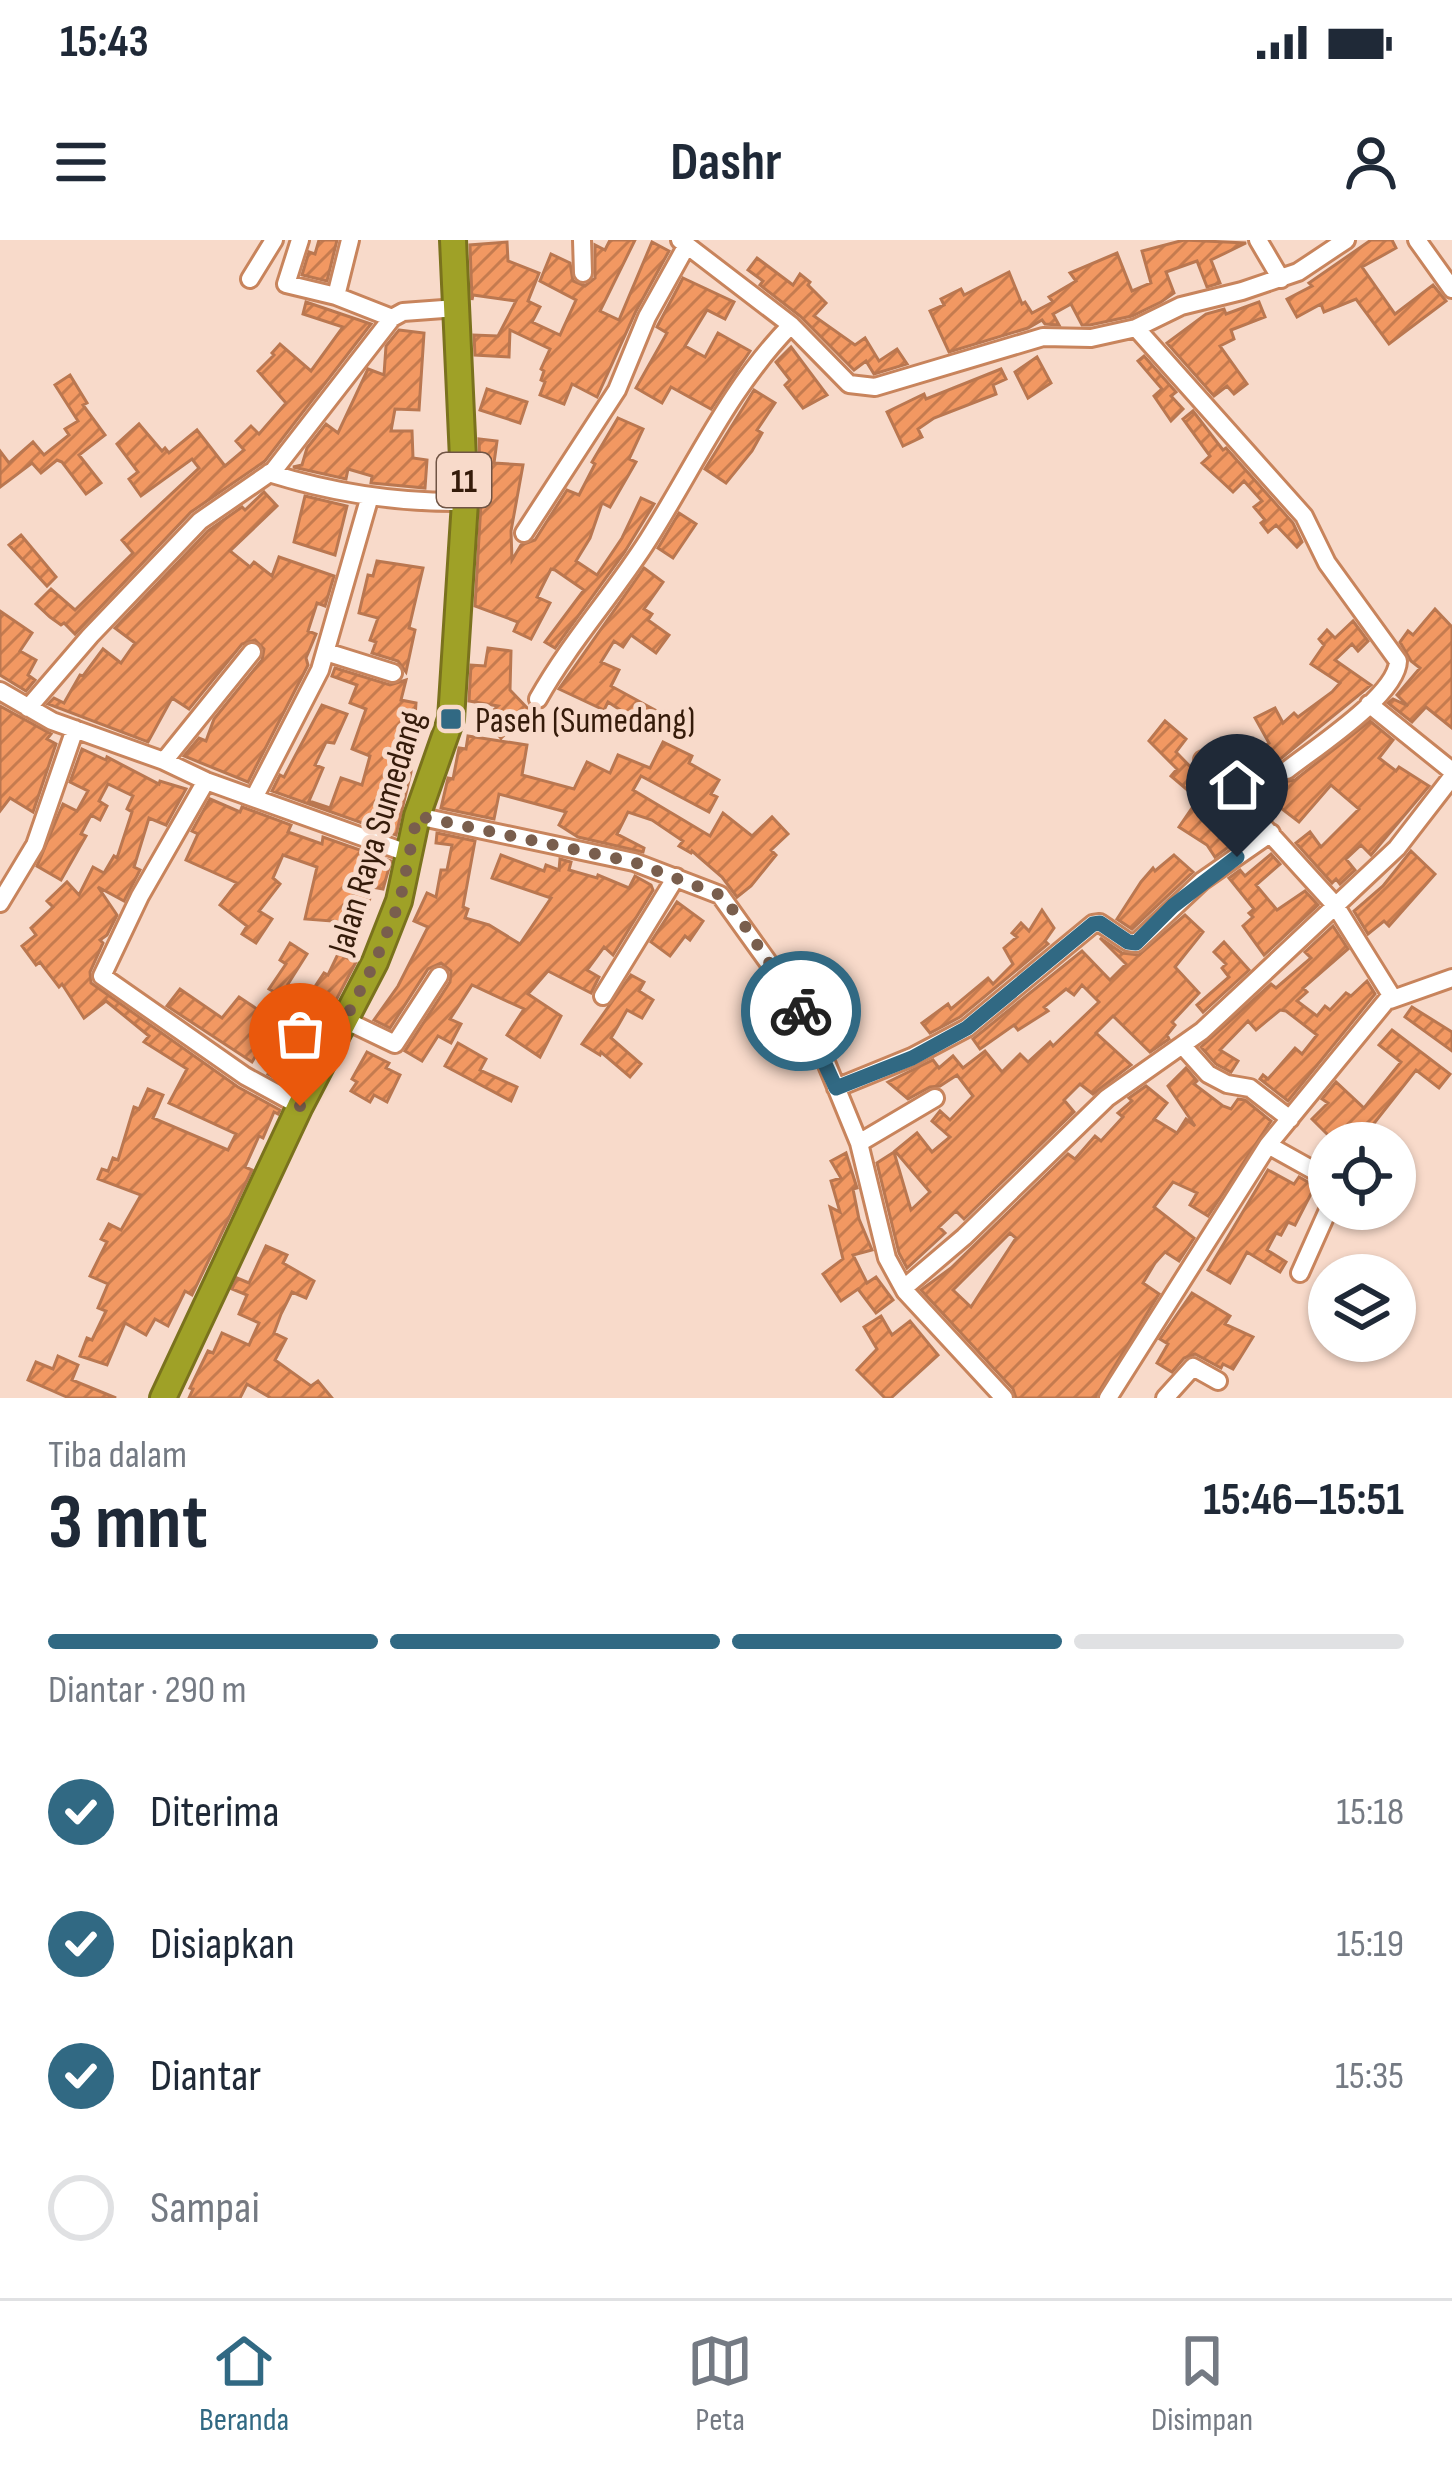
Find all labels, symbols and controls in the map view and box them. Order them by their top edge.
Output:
text: 15:43 [60,15,149,70]
icon: menu [48,129,114,195]
icon: person [1338,129,1404,195]
text: Dashr [670,130,782,195]
road number: 11 [437,453,491,507]
place label: Paseh (Sumedang) [475,700,695,743]
street label: Jalan Raya Sumedang [320,706,435,961]
marker: Paseh (Sumedang) [438,706,464,732]
pin [1186,734,1288,857]
icon: home [1204,752,1270,818]
courier [741,951,861,1071]
icon: bike [768,978,834,1044]
pin [249,983,351,1106]
icon: bag [267,1001,333,1067]
map controls [1308,1122,1416,1362]
button: locate [1308,1122,1416,1230]
button: layers [1308,1254,1416,1362]
text: Tiba dalam [48,1432,187,1479]
text: 15:46–15:51 [1203,1473,1404,1528]
text: 3 mnt [48,1477,208,1570]
text: Diantar · 290 m [48,1667,246,1714]
icon: check [48,1779,114,1845]
text: Diterima [150,1785,279,1840]
text: 15:18 [1337,1789,1404,1836]
icon: check [48,1911,114,1977]
text: Disiapkan [150,1917,295,1972]
text: 15:19 [1336,1921,1404,1968]
icon: check [48,2043,114,2109]
text: Diantar [150,2049,261,2104]
text: 15:35 [1335,2053,1404,2100]
text: Sampai [150,2181,260,2236]
tab: Beranda [199,2328,289,2440]
tab: Peta [687,2328,753,2440]
tab: Disimpan [1151,2328,1253,2440]

